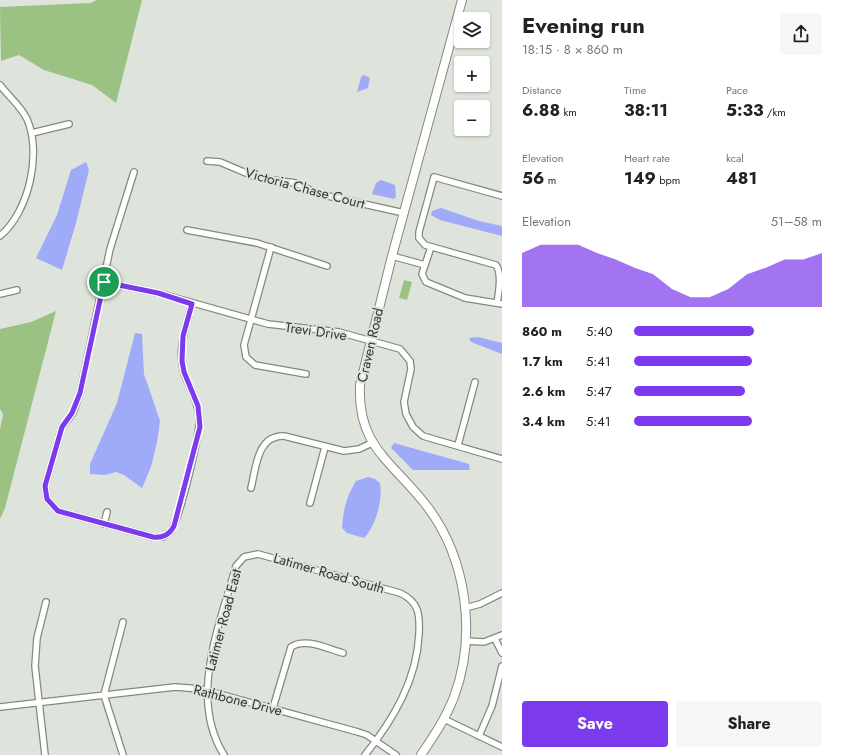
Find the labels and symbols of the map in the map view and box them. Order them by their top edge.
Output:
street label: Victoria Chase Court [243,162,368,214]
pin [87,265,121,299]
street label: Craven Road [352,306,388,384]
street label: Trevi Drive [284,317,348,345]
street label: Latimer Road South [271,548,387,598]
street label: Latimer Road East [200,566,246,673]
street label: Rathbone Drive [192,679,284,721]

